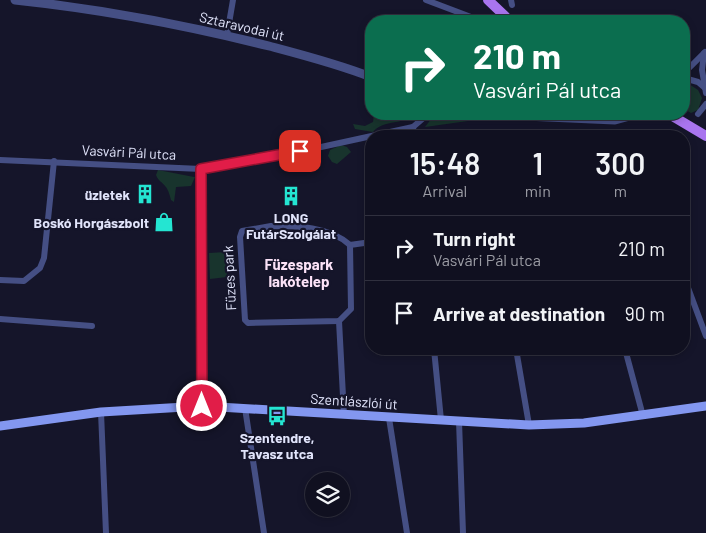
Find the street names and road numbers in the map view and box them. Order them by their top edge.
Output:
street label: Sztaravodai út [198,8,286,44]
street label: Vasvári Pál utca [81,141,177,163]
street label: Füzes park [219,245,239,311]
street label: Szentlászlói út [310,389,398,413]

